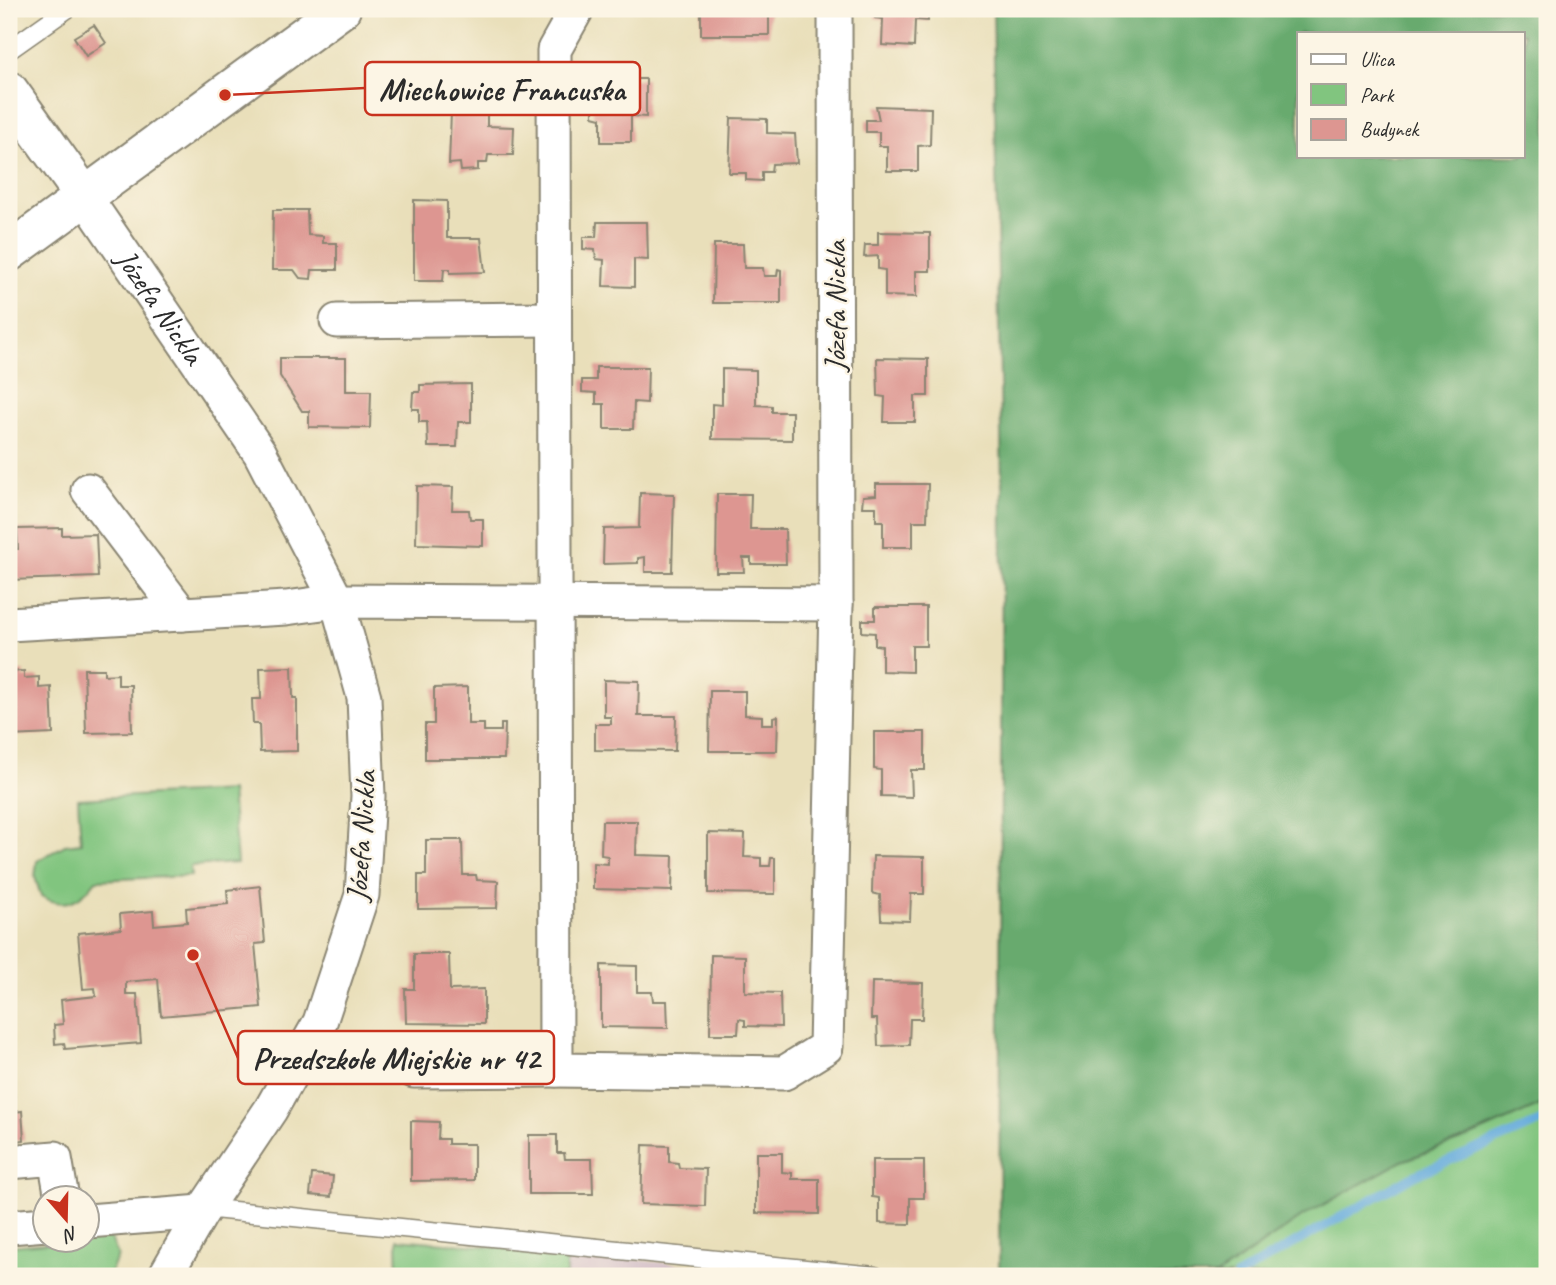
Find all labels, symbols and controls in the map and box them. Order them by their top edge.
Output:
legend [1297,32,1524,158]
text: Ulica [1360,46,1396,72]
callout: Miechowice Francuska [365,62,640,115]
text: Miechowice Francuska [379,69,628,110]
text: Park [1360,82,1395,108]
text: Budynek [1360,116,1420,142]
street label: Józefa Nickla [816,239,854,373]
street label: Józefa Nickla [106,240,214,373]
street label: Józefa Nickla [337,768,385,905]
callout: Przedszkole Miejskie nr 42 [238,1031,554,1084]
text: Przedszkole Miejskie nr 42 [252,1038,542,1079]
north arrow [32,1184,102,1254]
text: N [59,1221,81,1248]

